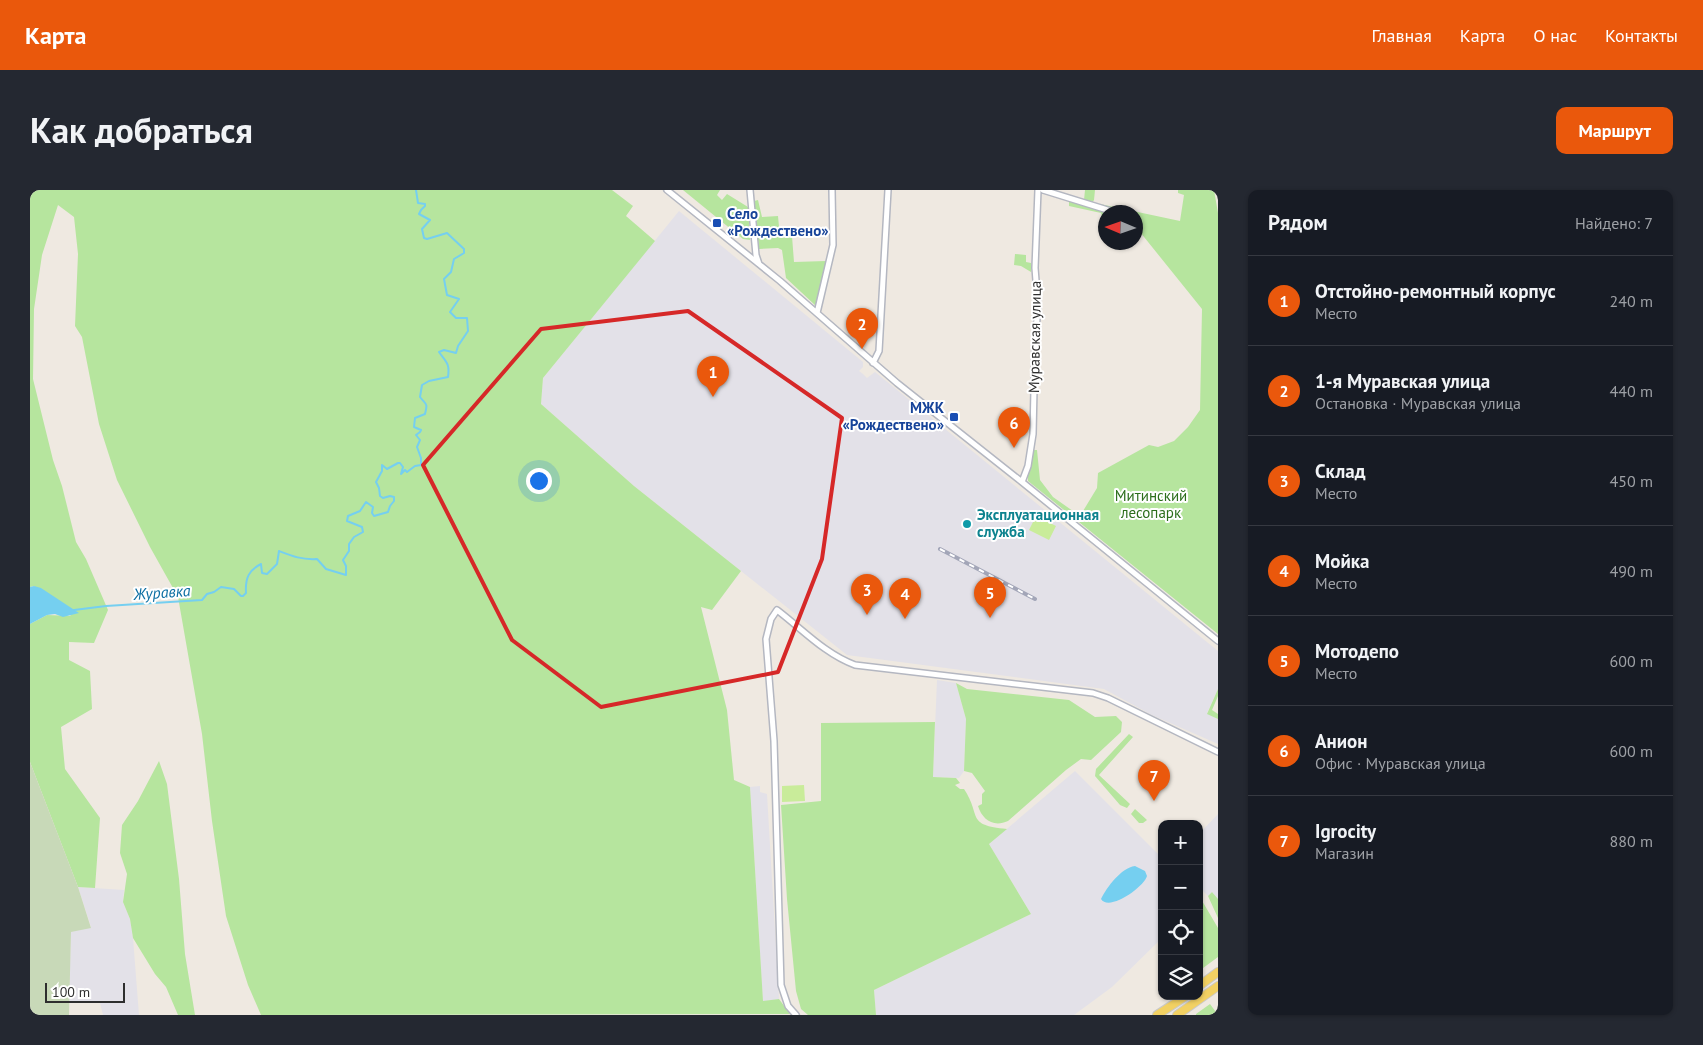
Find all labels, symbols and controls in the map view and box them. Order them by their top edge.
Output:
text: Карта [25,20,87,51]
text: Главная [1371,24,1432,47]
text: Карта [1460,24,1505,47]
text: О нас [1533,24,1577,47]
text: Контакты [1605,24,1678,47]
text: Как добраться [30,107,253,153]
button: Маршрут [1556,107,1673,154]
place label: Село «Рождествено» [727,204,829,240]
north arrow [1098,205,1143,250]
text: Рядом [1268,209,1327,236]
text: Найдено: 7 [1575,213,1653,233]
marker: Село «Рождествено» [711,217,723,229]
text: Отстойно-ремонтный корпус [1315,279,1556,303]
street label: Муравская улица [1024,281,1045,393]
text: 1 [1279,291,1289,311]
text: 240 m [1610,291,1653,311]
text: Место [1315,303,1357,323]
pin: 2 [846,308,878,349]
pin: 1 [697,356,729,397]
text: 1-я Муравская улица [1315,369,1490,393]
text: 2 [1279,381,1289,401]
text: 440 m [1610,381,1653,401]
text: Остановка · Муравская улица [1315,393,1521,413]
place label: МЖК «Рождествено» [842,398,945,434]
pin: 6 [998,407,1030,448]
marker: МЖК «Рождествено» [948,411,960,423]
text: Склад [1315,459,1365,483]
your location [526,468,552,494]
text: 3 [1279,471,1289,491]
text: 450 m [1610,471,1653,491]
text: Место [1315,483,1357,503]
park label: Митинский лесопарк [1115,486,1187,522]
place label: Эксплуатационная служба [977,505,1099,541]
marker: Эксплуатационная служба [961,518,973,530]
text: Мойка [1315,549,1369,573]
text: 4 [1279,561,1289,581]
text: 490 m [1610,561,1653,581]
text: Место [1315,573,1357,593]
pin: 3 [851,574,883,615]
pin: 5 [974,577,1006,618]
pin: 4 [889,578,921,619]
water label: Журавка [132,580,191,604]
text: Мотодепо [1315,639,1399,663]
text: 5 [1279,651,1289,671]
text: 600 m [1610,651,1653,671]
text: Место [1315,663,1357,683]
text: Анион [1315,729,1367,753]
text: 6 [1279,741,1289,761]
text: 600 m [1610,741,1653,761]
text: Офис · Муравская улица [1315,753,1486,773]
pin: 7 [1138,760,1170,801]
text: Igrocity [1315,819,1376,843]
map controls [1158,820,1203,1000]
button: + [1158,820,1203,865]
text: 7 [1279,831,1289,851]
text: 880 m [1610,831,1653,851]
text: Магазин [1315,843,1374,863]
button: − [1158,865,1203,910]
button: locate [1158,910,1203,955]
button: layers [1158,955,1203,1000]
scale bar [45,980,125,1003]
text: 100 m [52,983,90,1001]

